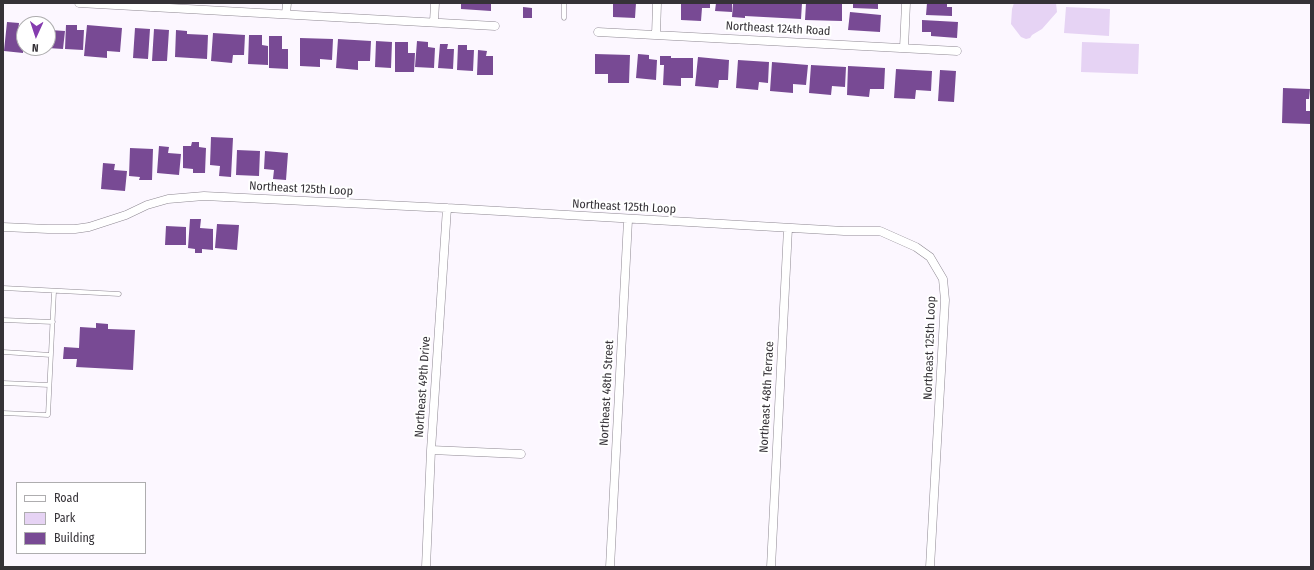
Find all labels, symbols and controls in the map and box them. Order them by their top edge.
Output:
north arrow [16,16,56,56]
street label: Northeast 124th Road [725,19,831,39]
text: N [32,41,39,54]
street label: Northeast 125th Loop [249,179,353,199]
street label: Northeast 125th Loop [572,197,676,217]
street label: Northeast 125th Loop [921,296,939,400]
street label: Northeast 49th Drive [412,336,434,438]
street label: Northeast 48th Street [597,340,617,446]
street label: Northeast 48th Terrace [757,341,777,453]
legend [16,482,146,554]
text: Road [54,491,79,505]
text: Park [54,511,75,525]
text: Building [54,531,94,545]

